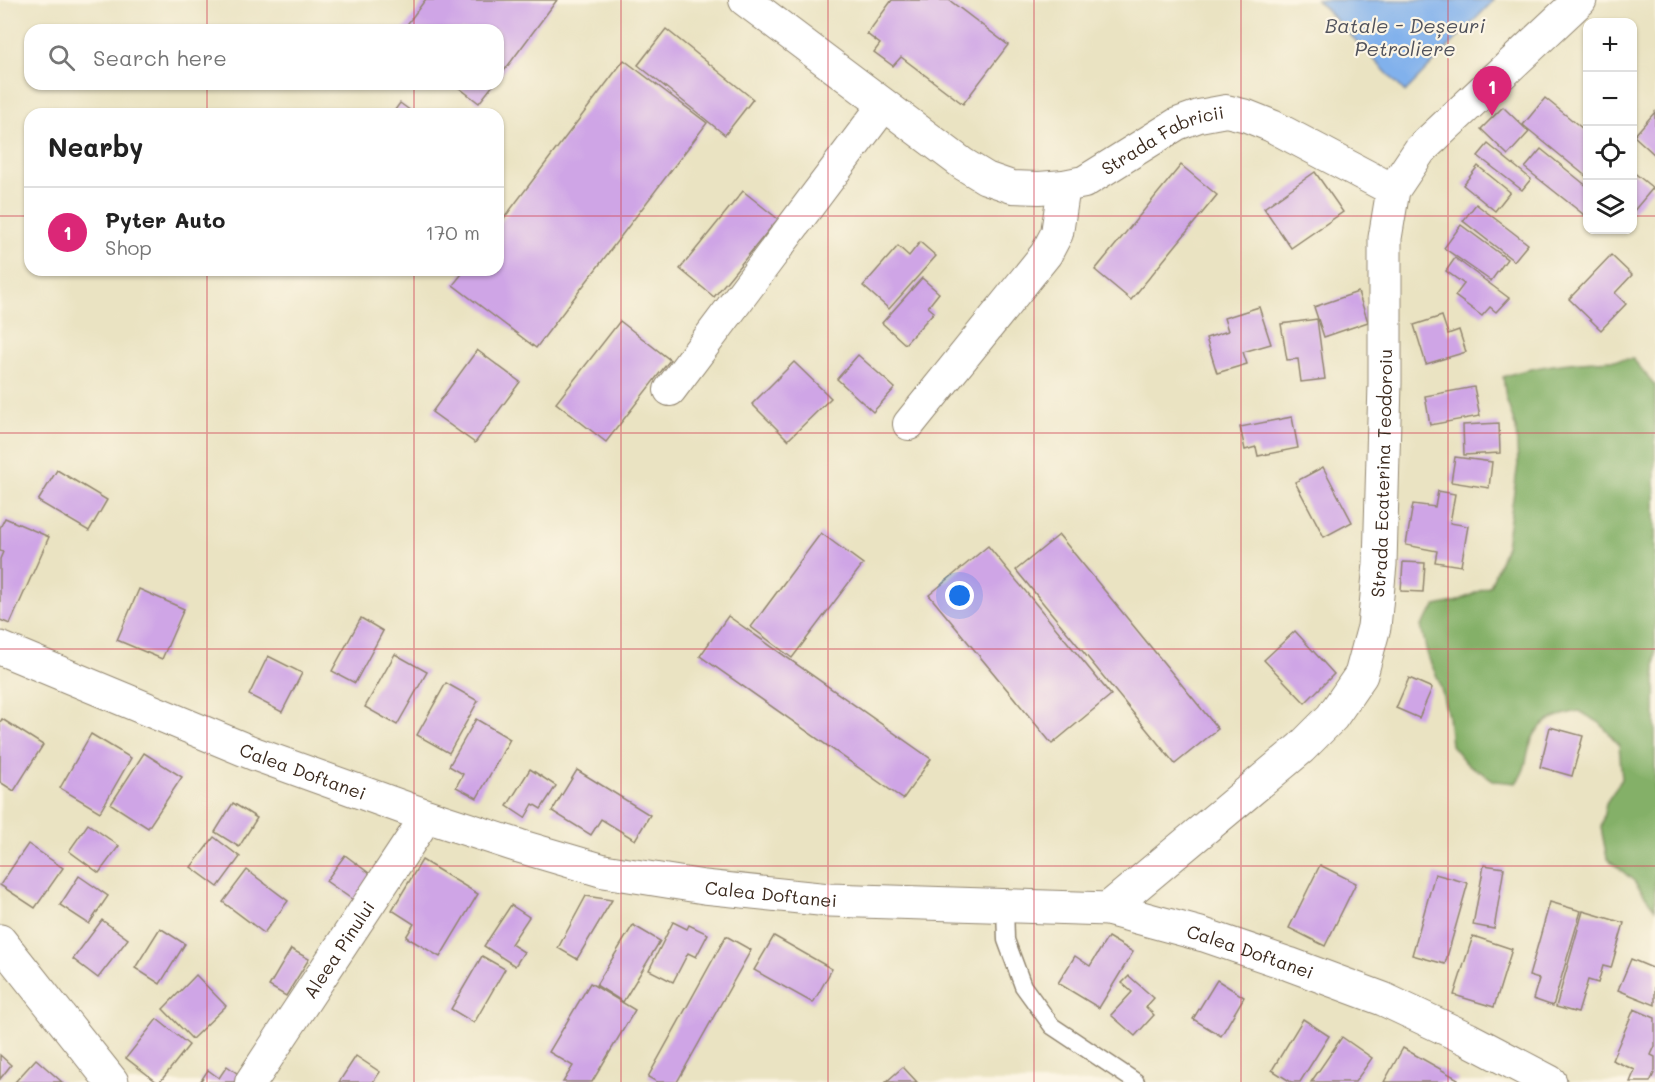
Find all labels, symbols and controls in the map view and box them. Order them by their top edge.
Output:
water label: Batale - Deșeuri Petroliere [1325,12,1486,61]
map controls [1583,18,1637,234]
button: + [1583,18,1637,72]
search box [24,24,504,90]
icon: search [45,41,78,74]
text: Search here [93,43,227,72]
pin: 1 [1472,66,1512,116]
button: − [1583,72,1637,126]
street label: Strada Fabricii [1097,100,1226,180]
button: locate [1583,126,1637,180]
text: Nearby [48,130,143,164]
button: layers [1583,180,1637,234]
text: Pyter Auto [105,205,225,234]
text: 1 [63,219,72,245]
text: 170 m [425,219,480,245]
text: Shop [105,234,152,260]
street label: Strada Ecaterina Teodoroiu [1365,349,1397,599]
your location [945,581,974,610]
street label: Calea Doftanei [236,737,369,805]
street label: Calea Doftanei [704,875,837,912]
street label: Aleea Pinului [298,896,380,1003]
street label: Calea Doftanei [1184,919,1317,984]

